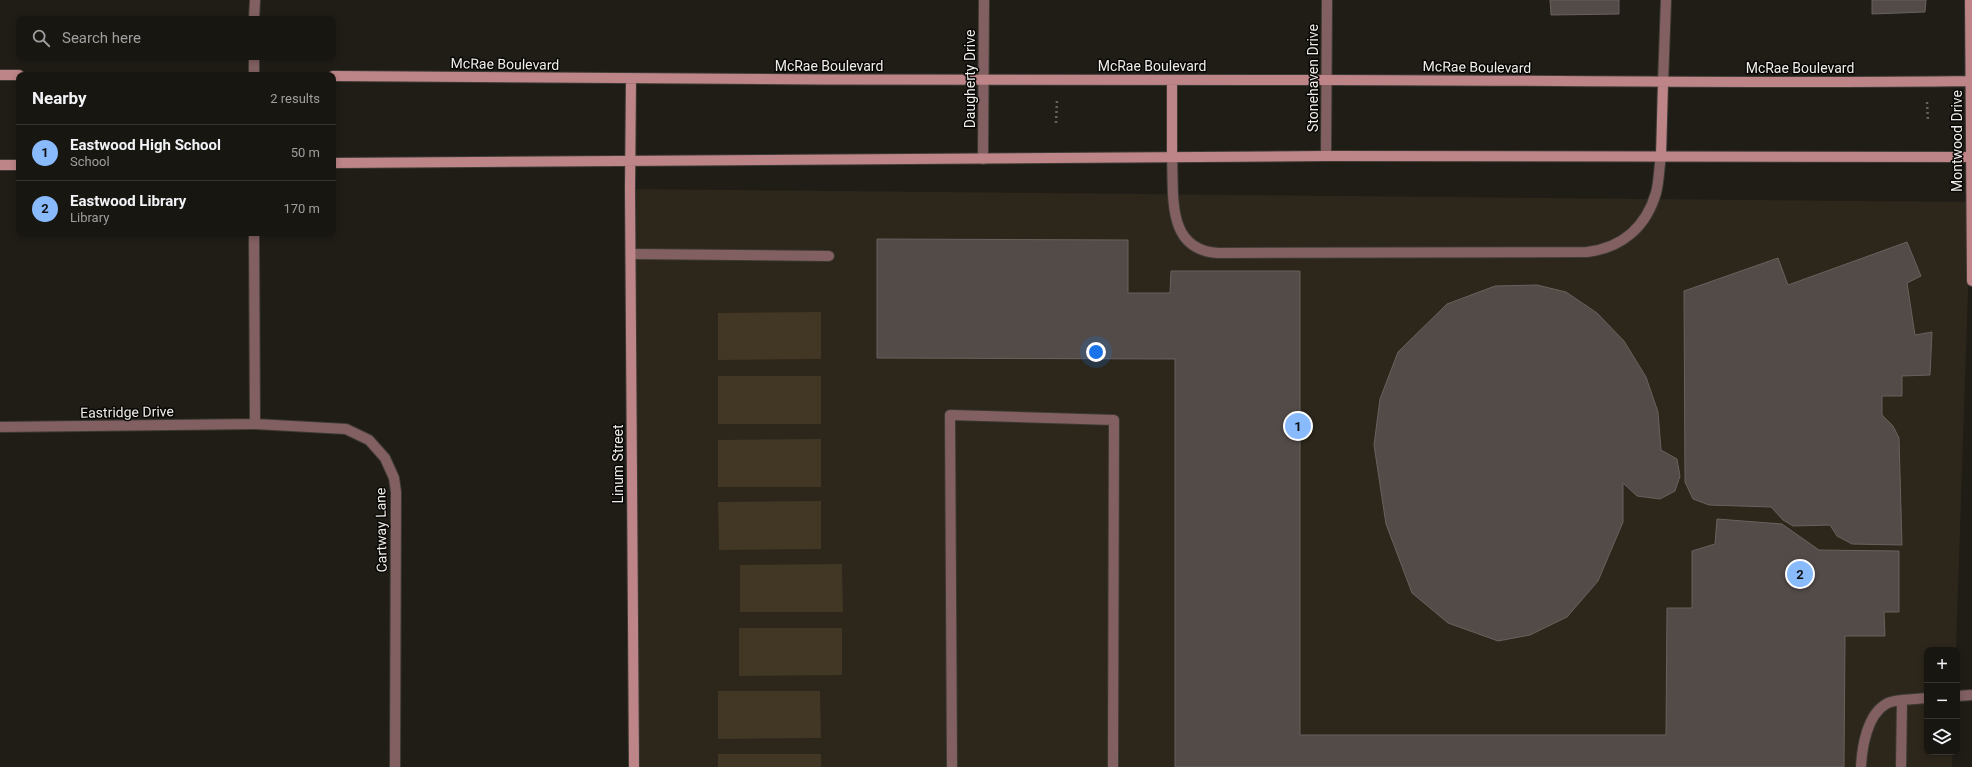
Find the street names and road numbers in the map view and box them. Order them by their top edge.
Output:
street label: Stonehaven Drive [1305,24,1321,132]
street label: Daugherty Drive [962,30,978,128]
street label: McRae Boulevard [451,55,559,73]
street label: McRae Boulevard [775,58,883,74]
street label: McRae Boulevard [1098,58,1206,74]
street label: McRae Boulevard [1423,58,1531,76]
street label: McRae Boulevard [1746,60,1854,76]
street label: Montwood Drive [1949,90,1965,192]
street label: Eastridge Drive [80,403,174,421]
street label: Linum Street [610,424,626,504]
street label: Cartway Lane [372,487,390,573]

